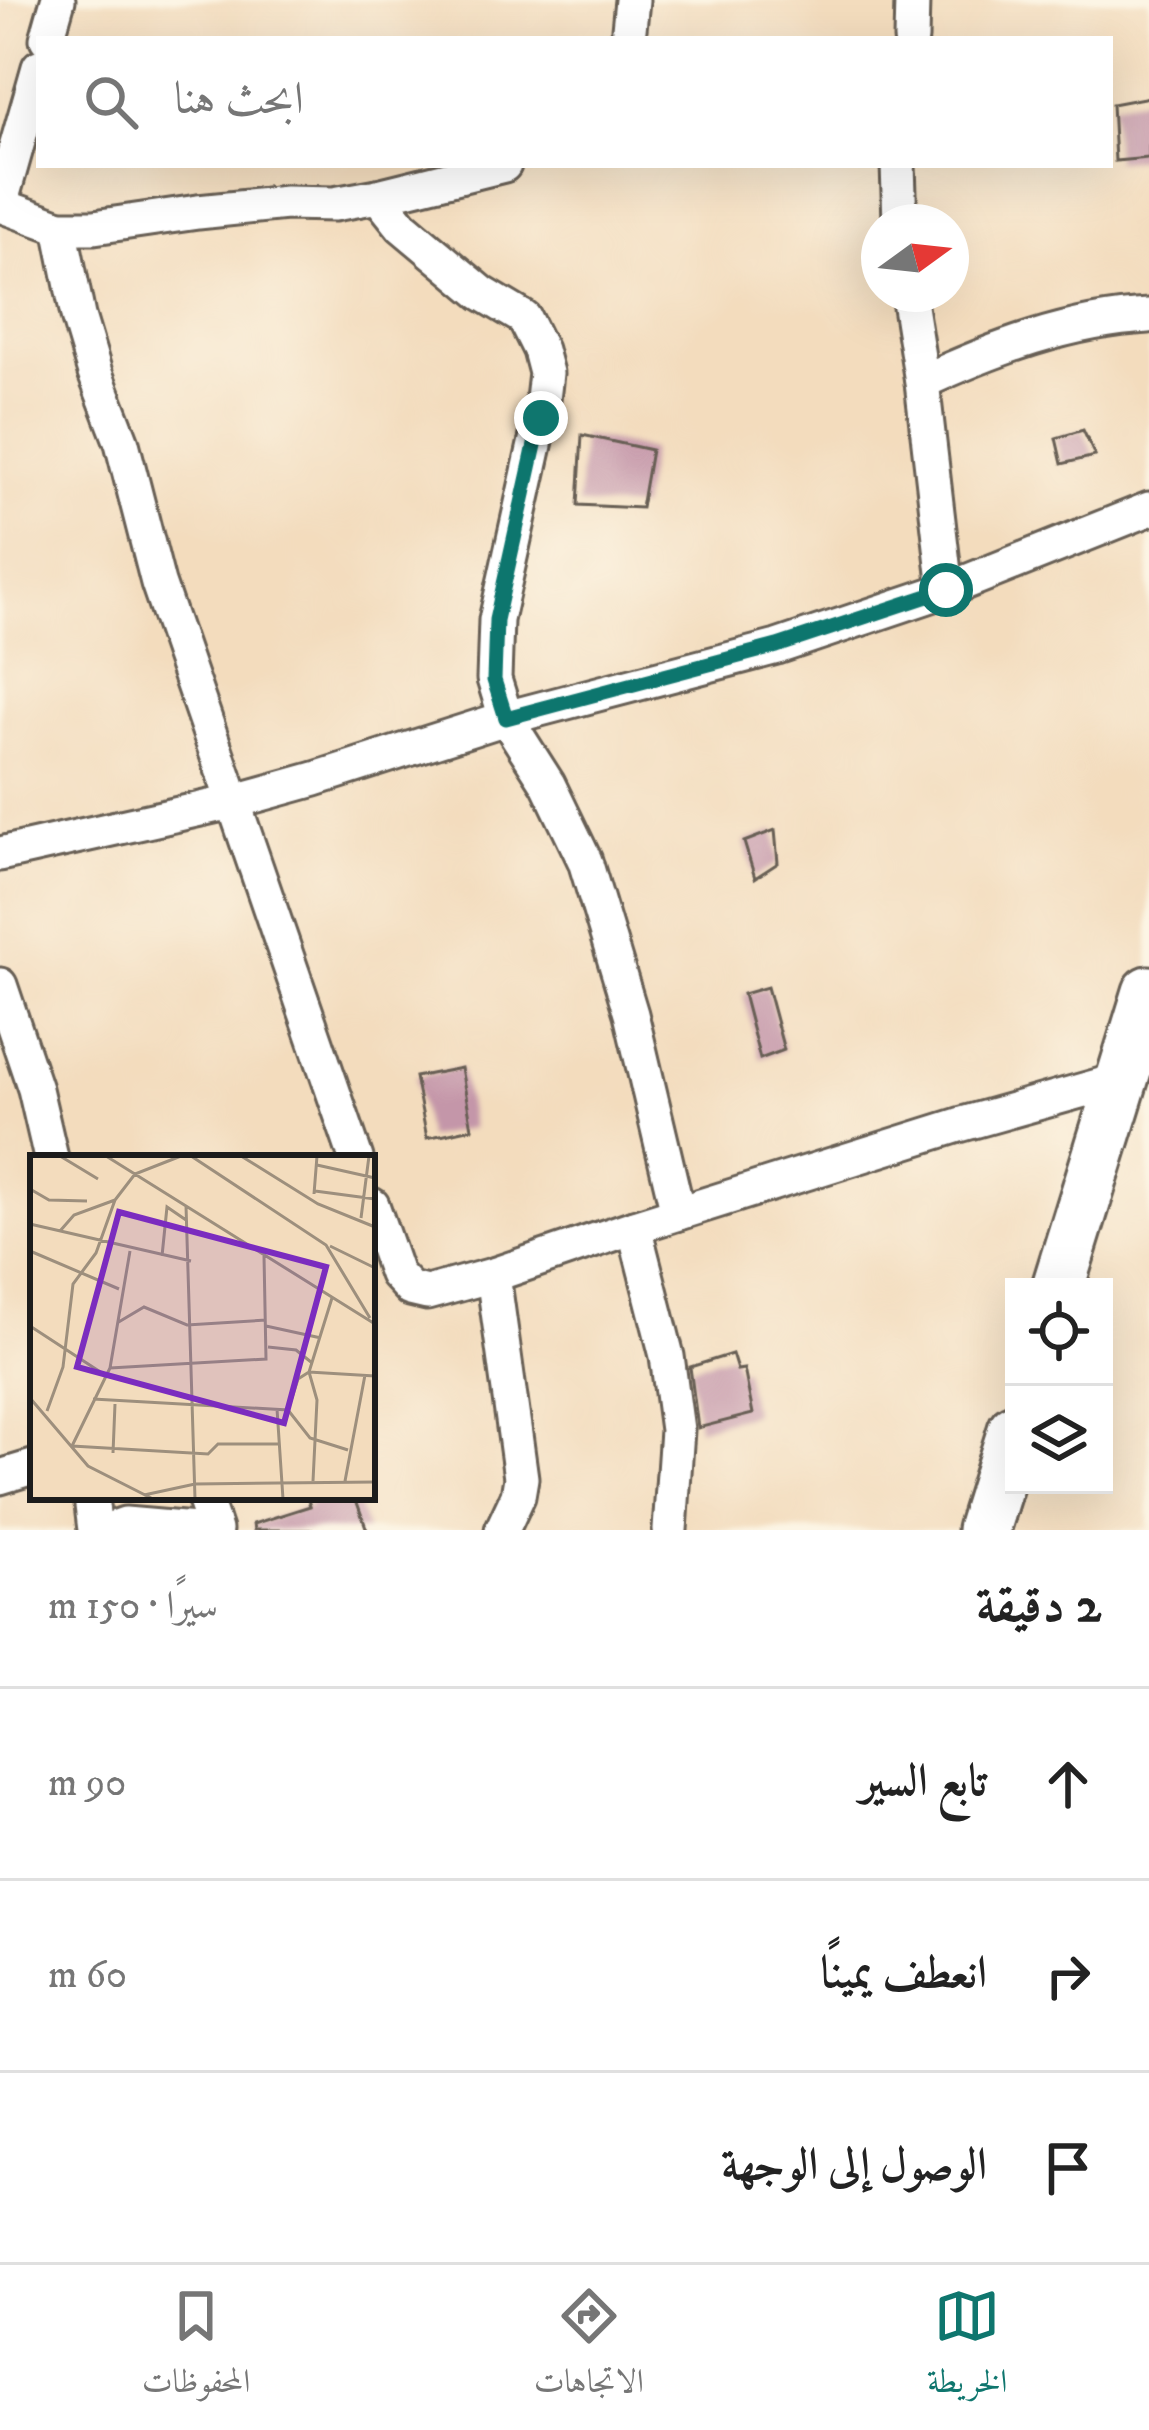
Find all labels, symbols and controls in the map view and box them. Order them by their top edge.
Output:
search box [36,36,1113,168]
icon: search [78,69,144,135]
text: ابحث هنا [174,72,304,128]
north arrow [861,204,969,312]
route end [514,391,568,445]
route start [919,563,973,617]
inset map [30,1155,375,1500]
map controls [1005,1278,1113,1494]
button: locate [1005,1278,1113,1386]
button: layers [1005,1386,1113,1494]
text: 2 دقيقة [976,1574,1101,1638]
text: سيرًا · 150 m [48,1582,218,1631]
icon: ahead [1035,1751,1101,1817]
text: تابع السير [860,1754,987,1810]
text: 90 m [48,1759,126,1808]
icon: right [1035,1943,1101,2009]
text: انعطف يمينًا [821,1946,987,2002]
text: 60 m [48,1951,127,2000]
icon: arrive [1035,2135,1101,2201]
text: الوصول إلى الوجهة [721,2138,987,2194]
tab: المحفوظات [142,2283,250,2413]
tab: الاتجاهات [534,2283,644,2413]
tab: الخريطة [927,2283,1007,2413]

